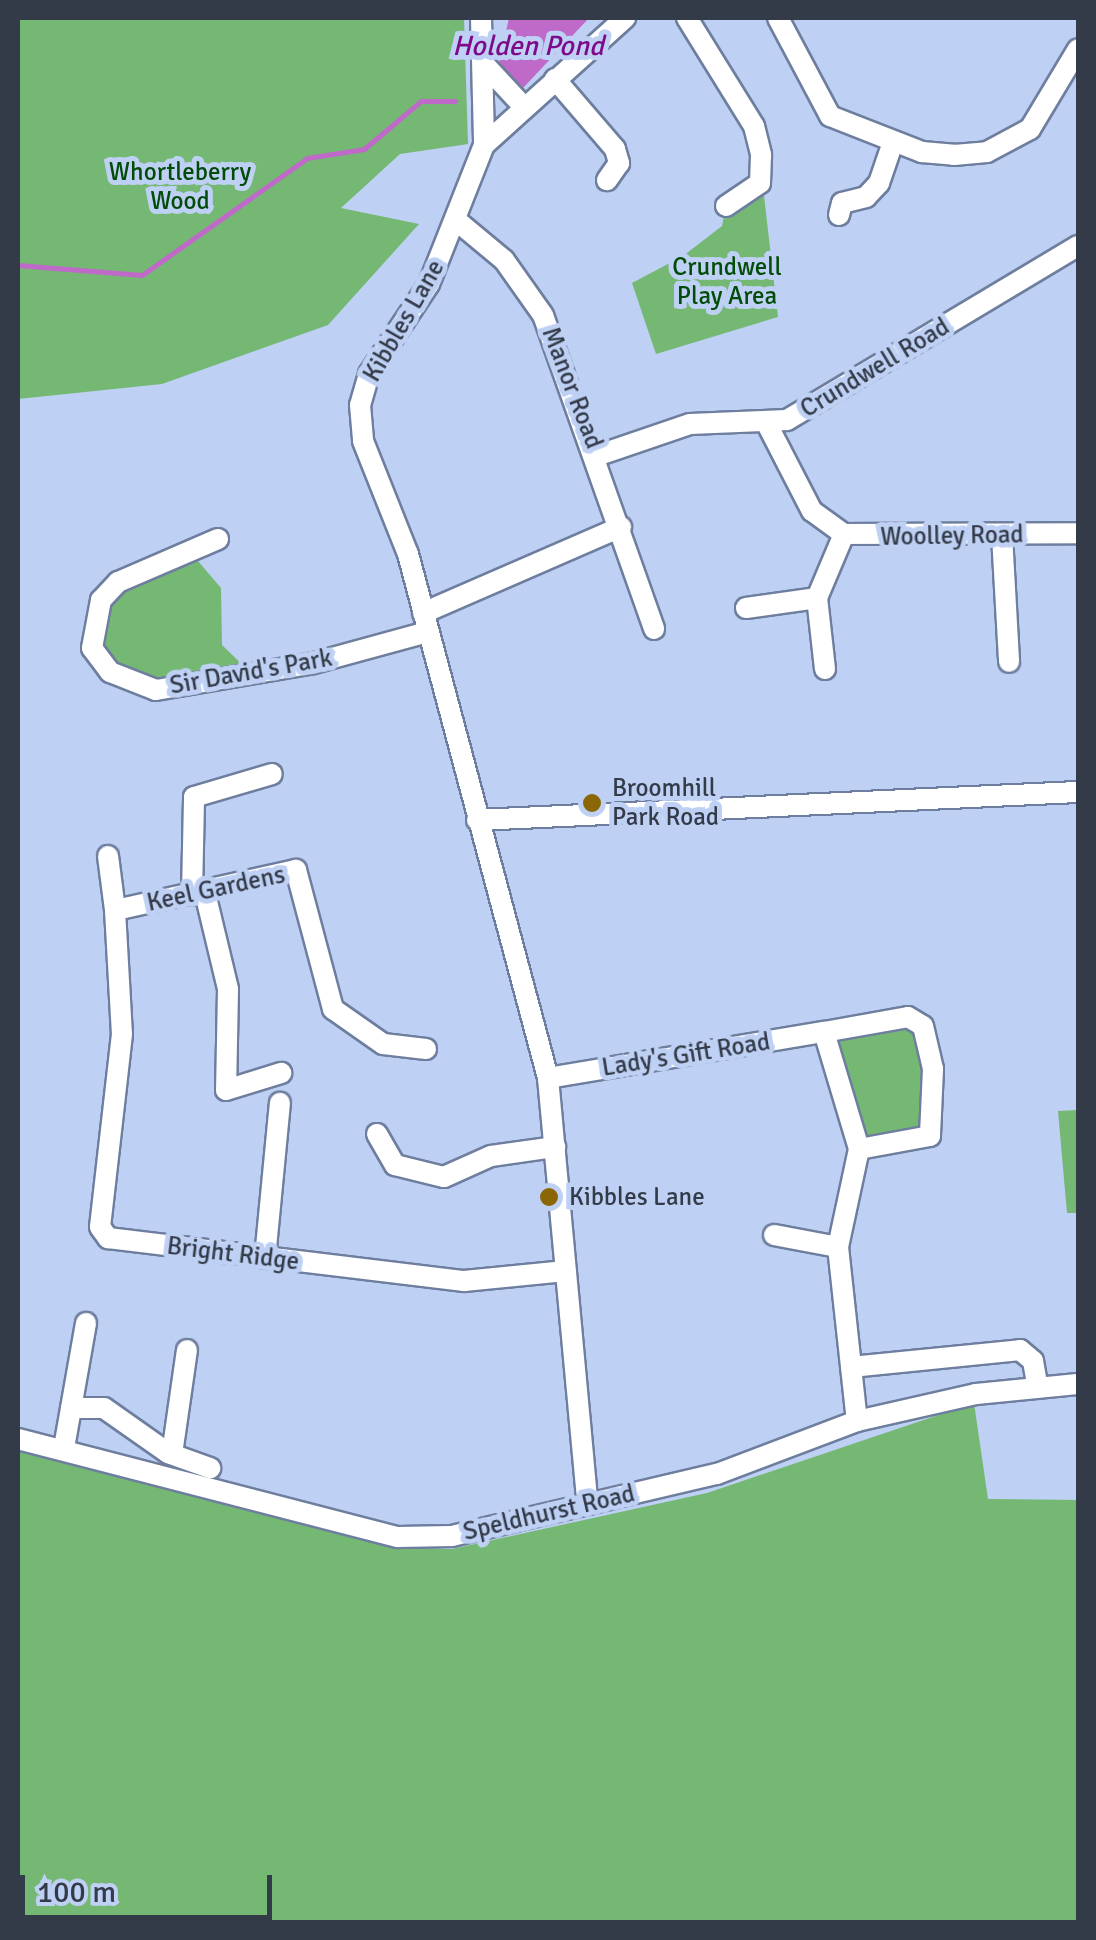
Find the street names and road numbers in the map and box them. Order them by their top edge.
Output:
street label: Kibbles Lane [357,255,451,387]
street label: Crundwell Road [795,312,955,424]
street label: Manor Road [535,323,609,453]
street label: Woolley Road [880,520,1024,552]
street label: Sir David's Park [167,643,335,701]
street label: Keel Gardens [144,860,288,918]
street label: Lady's Gift Road [600,1027,772,1083]
street label: Bright Ridge [165,1231,301,1277]
street label: Speldhurst Road [460,1479,638,1547]

